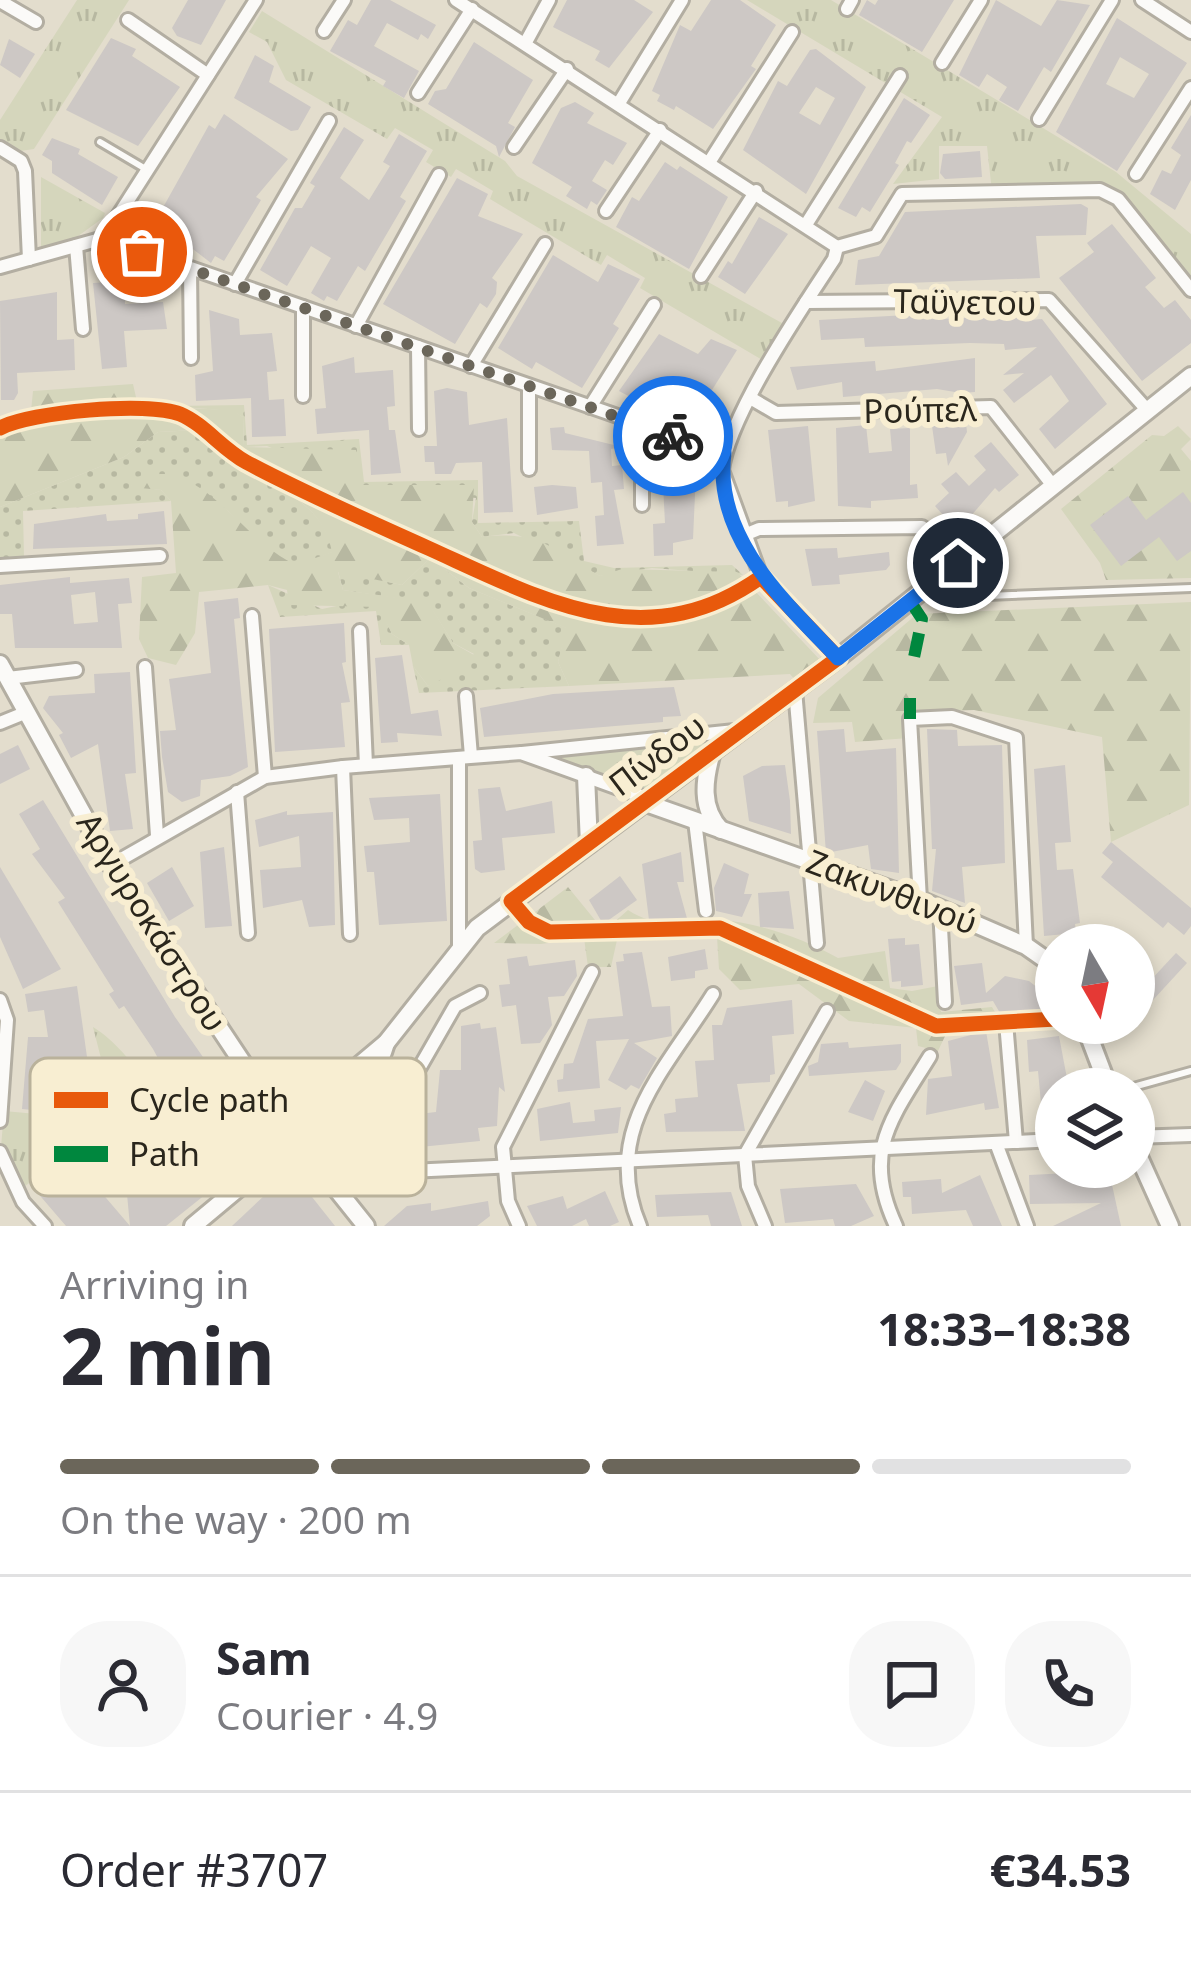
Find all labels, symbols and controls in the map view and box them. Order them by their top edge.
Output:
pin [91,201,193,303]
icon: bag [109,219,175,285]
street label: Ταϋγετου [893,278,1037,325]
courier [613,376,733,496]
street label: Ρούπελ [863,386,978,433]
icon: bike [640,403,706,469]
pin [907,512,1009,614]
icon: home [925,530,991,596]
street label: Πίνδου [599,703,714,806]
street label: Αργυροκάστρου [67,804,238,1040]
street label: Ζακυνθινού [800,838,984,945]
north arrow [1035,924,1155,1044]
map controls [1035,924,1155,1188]
legend [30,1058,426,1196]
button: layers [1035,1068,1155,1188]
text: Cycle path [129,1077,289,1122]
text: Path [129,1131,200,1176]
text: Arriving in [60,1257,249,1310]
text: 18:33–18:38 [877,1298,1131,1359]
text: 2 min [60,1302,275,1408]
text: On the way · 200 m [60,1492,412,1545]
button: person [60,1621,186,1747]
button: chat [849,1621,975,1747]
button: phone [1005,1621,1131,1747]
text: Sam [216,1627,312,1688]
text: Courier · 4.9 [216,1688,438,1741]
text: Order #3707 [60,1839,328,1900]
text: €34.53 [990,1839,1131,1900]

